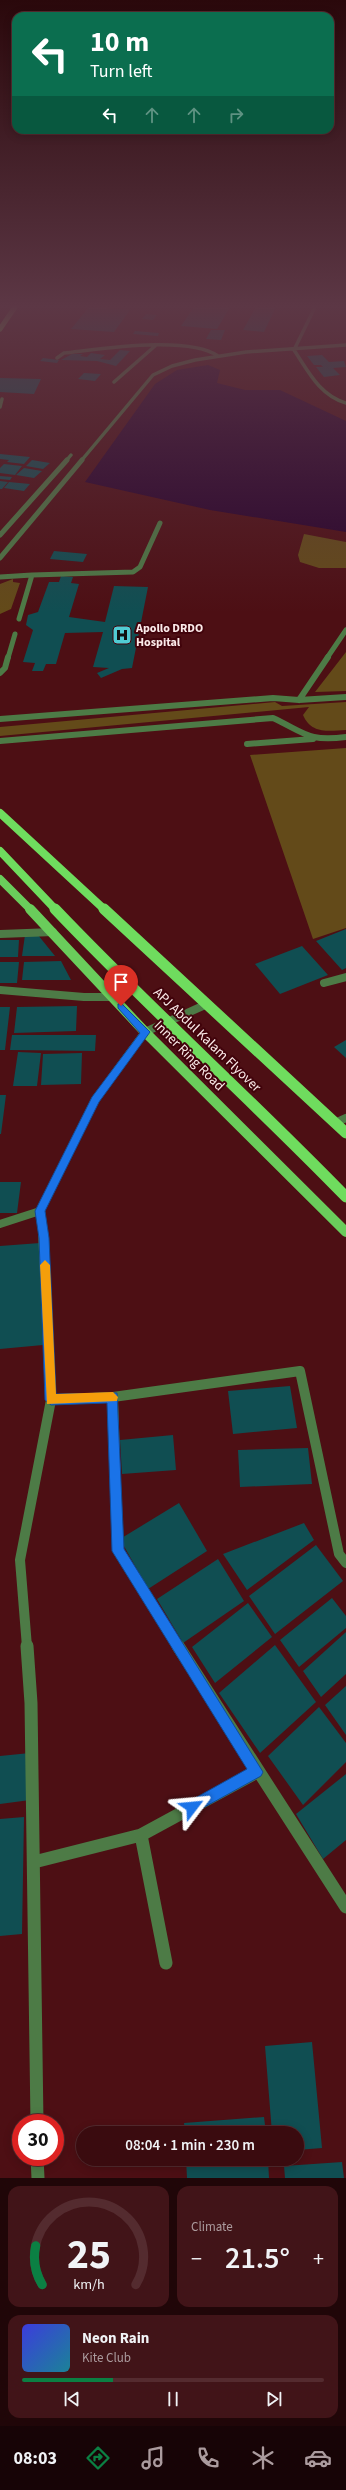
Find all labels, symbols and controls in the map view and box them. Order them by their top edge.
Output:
text: 10 m [90,22,149,62]
icon: left [24,28,76,80]
text: Turn left [90,59,152,84]
icon: left [99,104,121,126]
icon: ahead [141,104,163,126]
icon: ahead [183,104,205,126]
icon: right [225,104,247,126]
place label: Apollo DRDO Hospital [135,620,203,651]
hospital icon: Apollo DRDO Hospital [111,624,133,646]
pin [104,965,138,1006]
icon: arrive [110,971,132,993]
street label: APJ Abdul Kalam Flyover [149,983,266,1097]
street label: Inner Ring Road [149,1016,229,1096]
position arrow [171,1786,213,1828]
speed limit sign: 30 [12,2114,64,2166]
text: 08:04 · 1 min · 230 m [125,2135,255,2156]
text: Climate [191,2218,233,2236]
text: 25 [67,2224,110,2284]
text: 21.5° [225,2237,290,2280]
text: − [191,2243,202,2275]
text: + [313,2243,324,2275]
text: km/h [73,2273,104,2294]
text: Neon Rain [82,2328,149,2349]
text: Kite Club [82,2349,131,2367]
icon: previous [61,2388,83,2410]
icon: pause [162,2388,184,2410]
icon: next [263,2388,285,2410]
icon: directions [84,2444,112,2472]
icon: music [139,2444,167,2472]
icon: phone [194,2444,222,2472]
icon: climate [249,2444,277,2472]
icon: car [304,2444,332,2472]
text: 08:03 [14,2446,57,2471]

